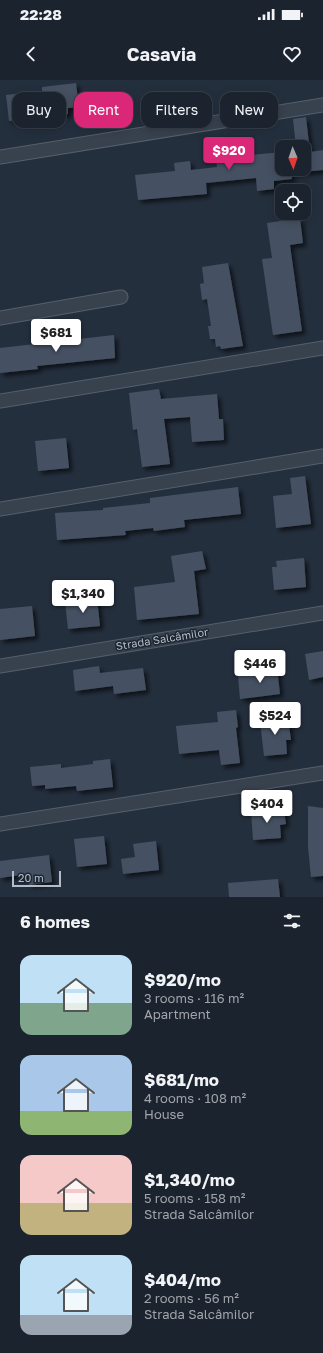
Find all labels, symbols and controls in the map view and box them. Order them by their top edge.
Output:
text: 22:28 [20,5,62,23]
icon: back [20,43,42,65]
text: Casavia [127,43,196,65]
icon: heart [281,43,303,65]
chip: Buy [12,92,66,128]
chip: Rent [74,92,133,128]
chip: Filters [141,92,212,128]
chip: New [220,92,278,128]
pin: $920 [205,137,253,171]
north arrow [275,140,311,176]
map controls [275,140,311,220]
text: $920 [212,142,246,158]
button: locate [275,184,311,220]
pin: $681 [32,319,80,353]
text: $681 [40,324,72,340]
pin: $1,340 [50,580,116,614]
text: $1,340 [61,585,105,601]
street label: Strada Salcâmilor [115,625,210,652]
pin: $446 [236,650,284,684]
text: $446 [243,655,277,671]
pin: $524 [251,702,299,736]
text: $524 [259,707,291,723]
pin: $404 [243,790,291,824]
text: $404 [250,795,284,811]
scale bar [12,869,61,888]
text: 20 m [18,871,44,884]
icon: filters [281,910,303,932]
text: 6 homes [20,911,90,932]
text: $920/mo [144,969,221,990]
icon: home [52,971,100,1019]
text: 3 rooms · 116 m² [144,990,244,1006]
text: Apartment [144,1006,211,1022]
text: $681/mo [144,1069,219,1090]
icon: home [52,1071,100,1119]
text: 4 rooms · 108 m² [144,1090,246,1106]
text: House [144,1106,184,1122]
text: $1,340/mo [144,1169,235,1190]
icon: home [52,1171,100,1219]
text: 5 rooms · 158 m² [144,1190,245,1206]
text: Strada Salcâmilor [144,1206,254,1222]
text: $404/mo [144,1269,221,1290]
icon: home [52,1271,100,1319]
text: 2 rooms · 56 m² [144,1290,239,1306]
text: Strada Salcâmilor [144,1306,254,1322]

